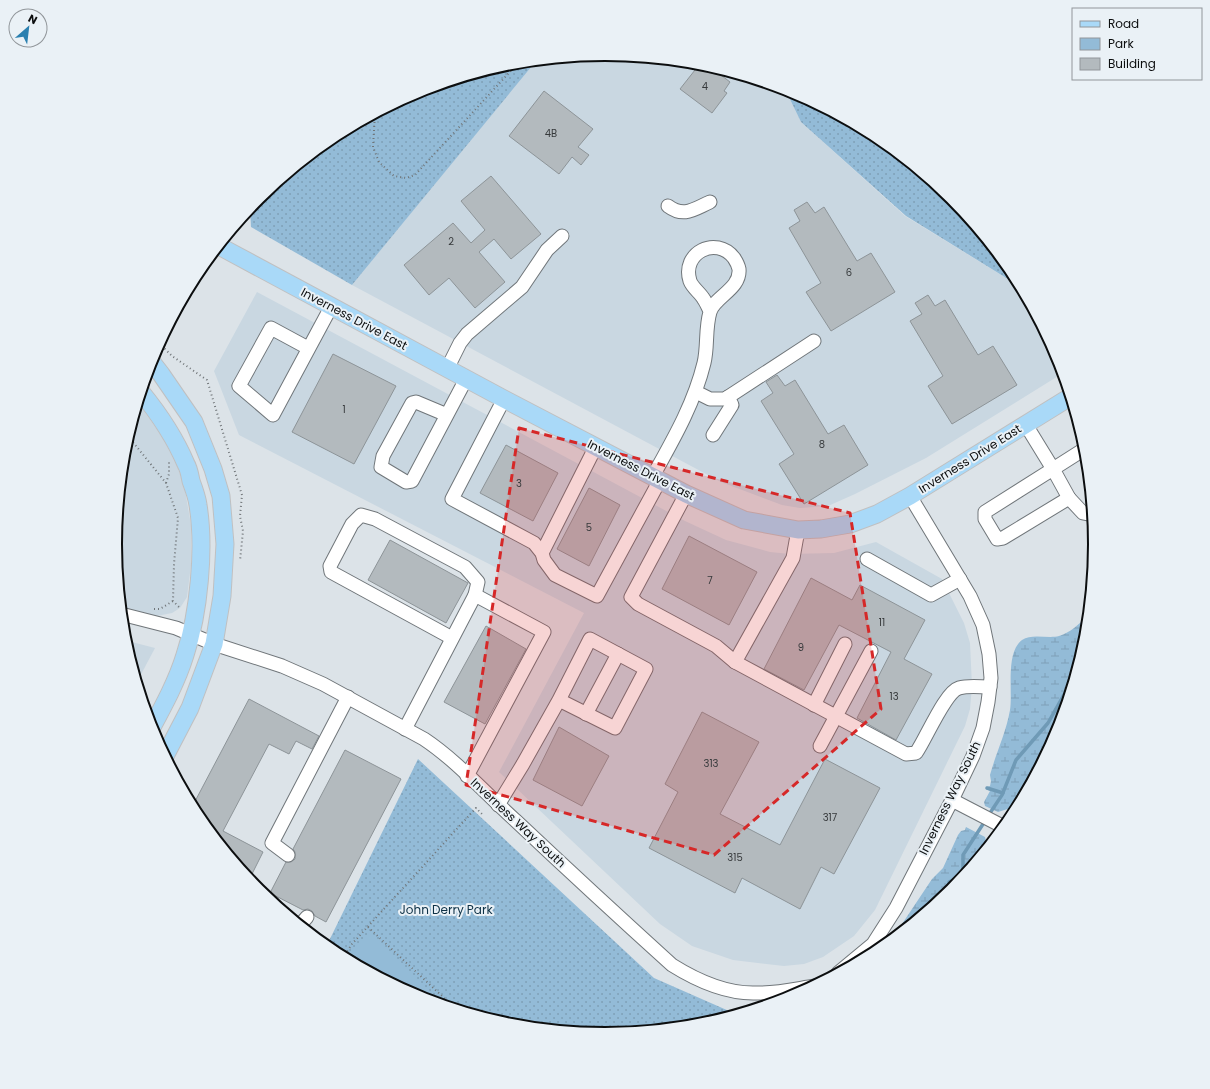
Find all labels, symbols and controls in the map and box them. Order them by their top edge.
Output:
north arrow [8,8,48,48]
legend [1072,8,1202,80]
text: N [25,10,40,28]
text: Road [1108,15,1139,32]
text: Park [1108,35,1135,52]
text: Building [1108,55,1156,72]
house number: 4 [702,79,708,94]
house number: 4B [545,126,557,141]
house number: 2 [448,234,454,249]
house number: 6 [846,265,852,280]
street label: Inverness Drive East [298,283,410,354]
house number: 1 [342,402,346,417]
street label: Inverness Drive East [915,420,1024,497]
street label: Inverness Drive East [585,435,698,504]
house number: 8 [819,437,825,452]
house number: 3 [516,476,522,491]
house number: 5 [586,520,592,535]
house number: 7 [707,573,713,588]
house number: 11 [879,615,885,630]
house number: 9 [798,640,804,655]
house number: 13 [889,689,899,704]
street label: Inverness Way South [915,738,984,857]
house number: 313 [704,756,719,771]
street label: Inverness Way South [467,774,570,871]
house number: 317 [823,810,838,825]
house number: 315 [727,850,743,865]
park label: John Derry Park [399,901,493,918]

